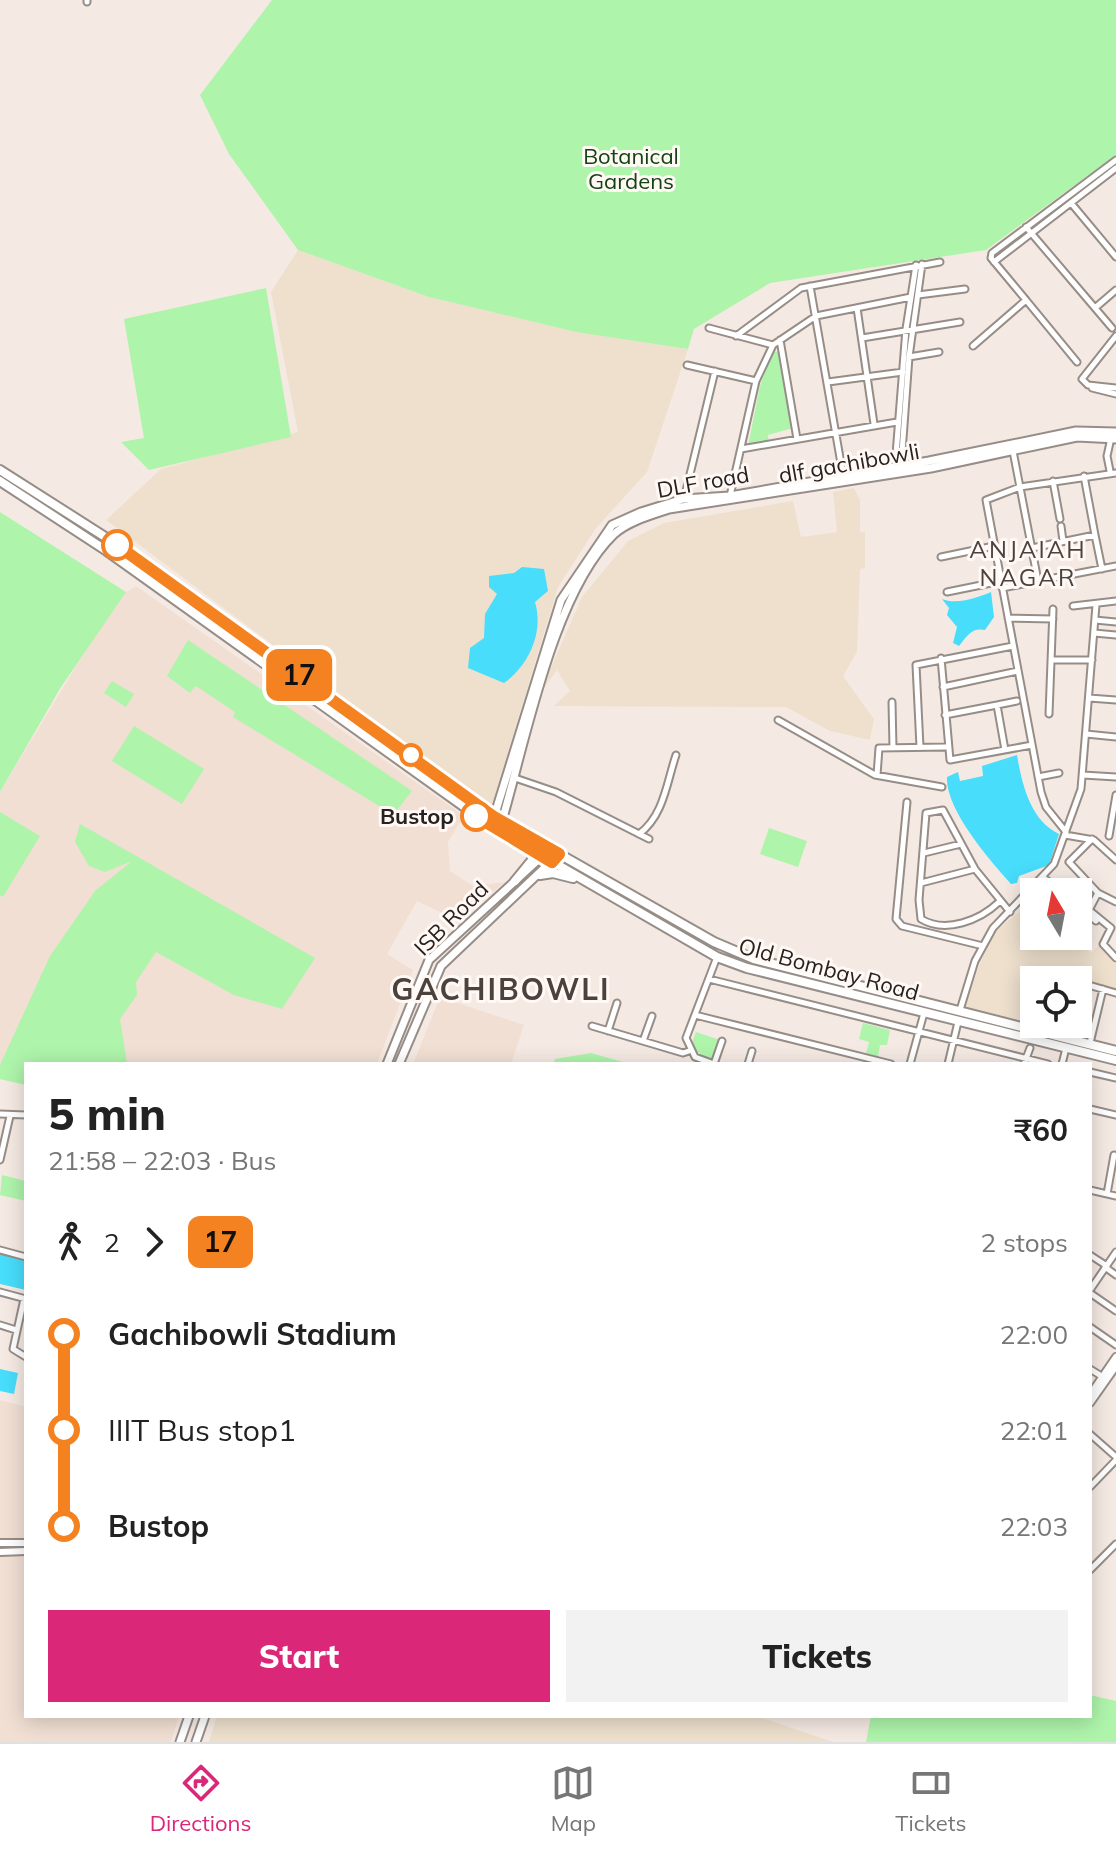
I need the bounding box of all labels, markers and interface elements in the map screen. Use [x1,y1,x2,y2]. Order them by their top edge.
park label: Botanical Gardens [583,142,679,195]
street label: dlf gachibowli [777,437,921,489]
street label: DLF road [655,460,751,504]
unlabelled marker [102,530,132,560]
district label: ANJAIAH NAGAR [969,534,1087,592]
line badge: 17 [263,649,335,701]
text: 17 [282,657,316,692]
unlabelled marker [400,744,422,766]
marker: Bustop [461,801,491,831]
place label: Bustop [380,802,454,830]
street label: ISB Road [408,875,494,961]
north arrow [1020,878,1092,950]
map controls [1020,878,1092,1038]
street label: Old Bombay Road [736,931,922,1007]
button: locate [1020,966,1092,1038]
district label: GACHIBOWLI [391,970,611,1008]
text: 5 min [48,1086,166,1141]
text: ₹60 [1014,1111,1068,1149]
text: 21:58 – 22:03 · Bus [48,1144,277,1177]
icon: walk [48,1220,92,1264]
icon: forward [132,1220,176,1264]
text: 17 [204,1224,237,1259]
text: 2 [104,1226,120,1259]
text: 2 stops [981,1226,1068,1259]
text: Gachibowli Stadium [108,1315,397,1353]
text: 22:00 [1000,1318,1068,1351]
text: IIIT Bus stop1 [108,1411,296,1449]
text: 22:01 [1000,1414,1068,1447]
text: Bustop [108,1507,209,1545]
text: 22:03 [1000,1510,1068,1543]
button: Start [48,1610,550,1702]
button: Tickets [566,1610,1068,1702]
tab: Directions [150,1761,251,1837]
tab: Map [551,1761,596,1837]
tab: Tickets [895,1761,966,1837]

